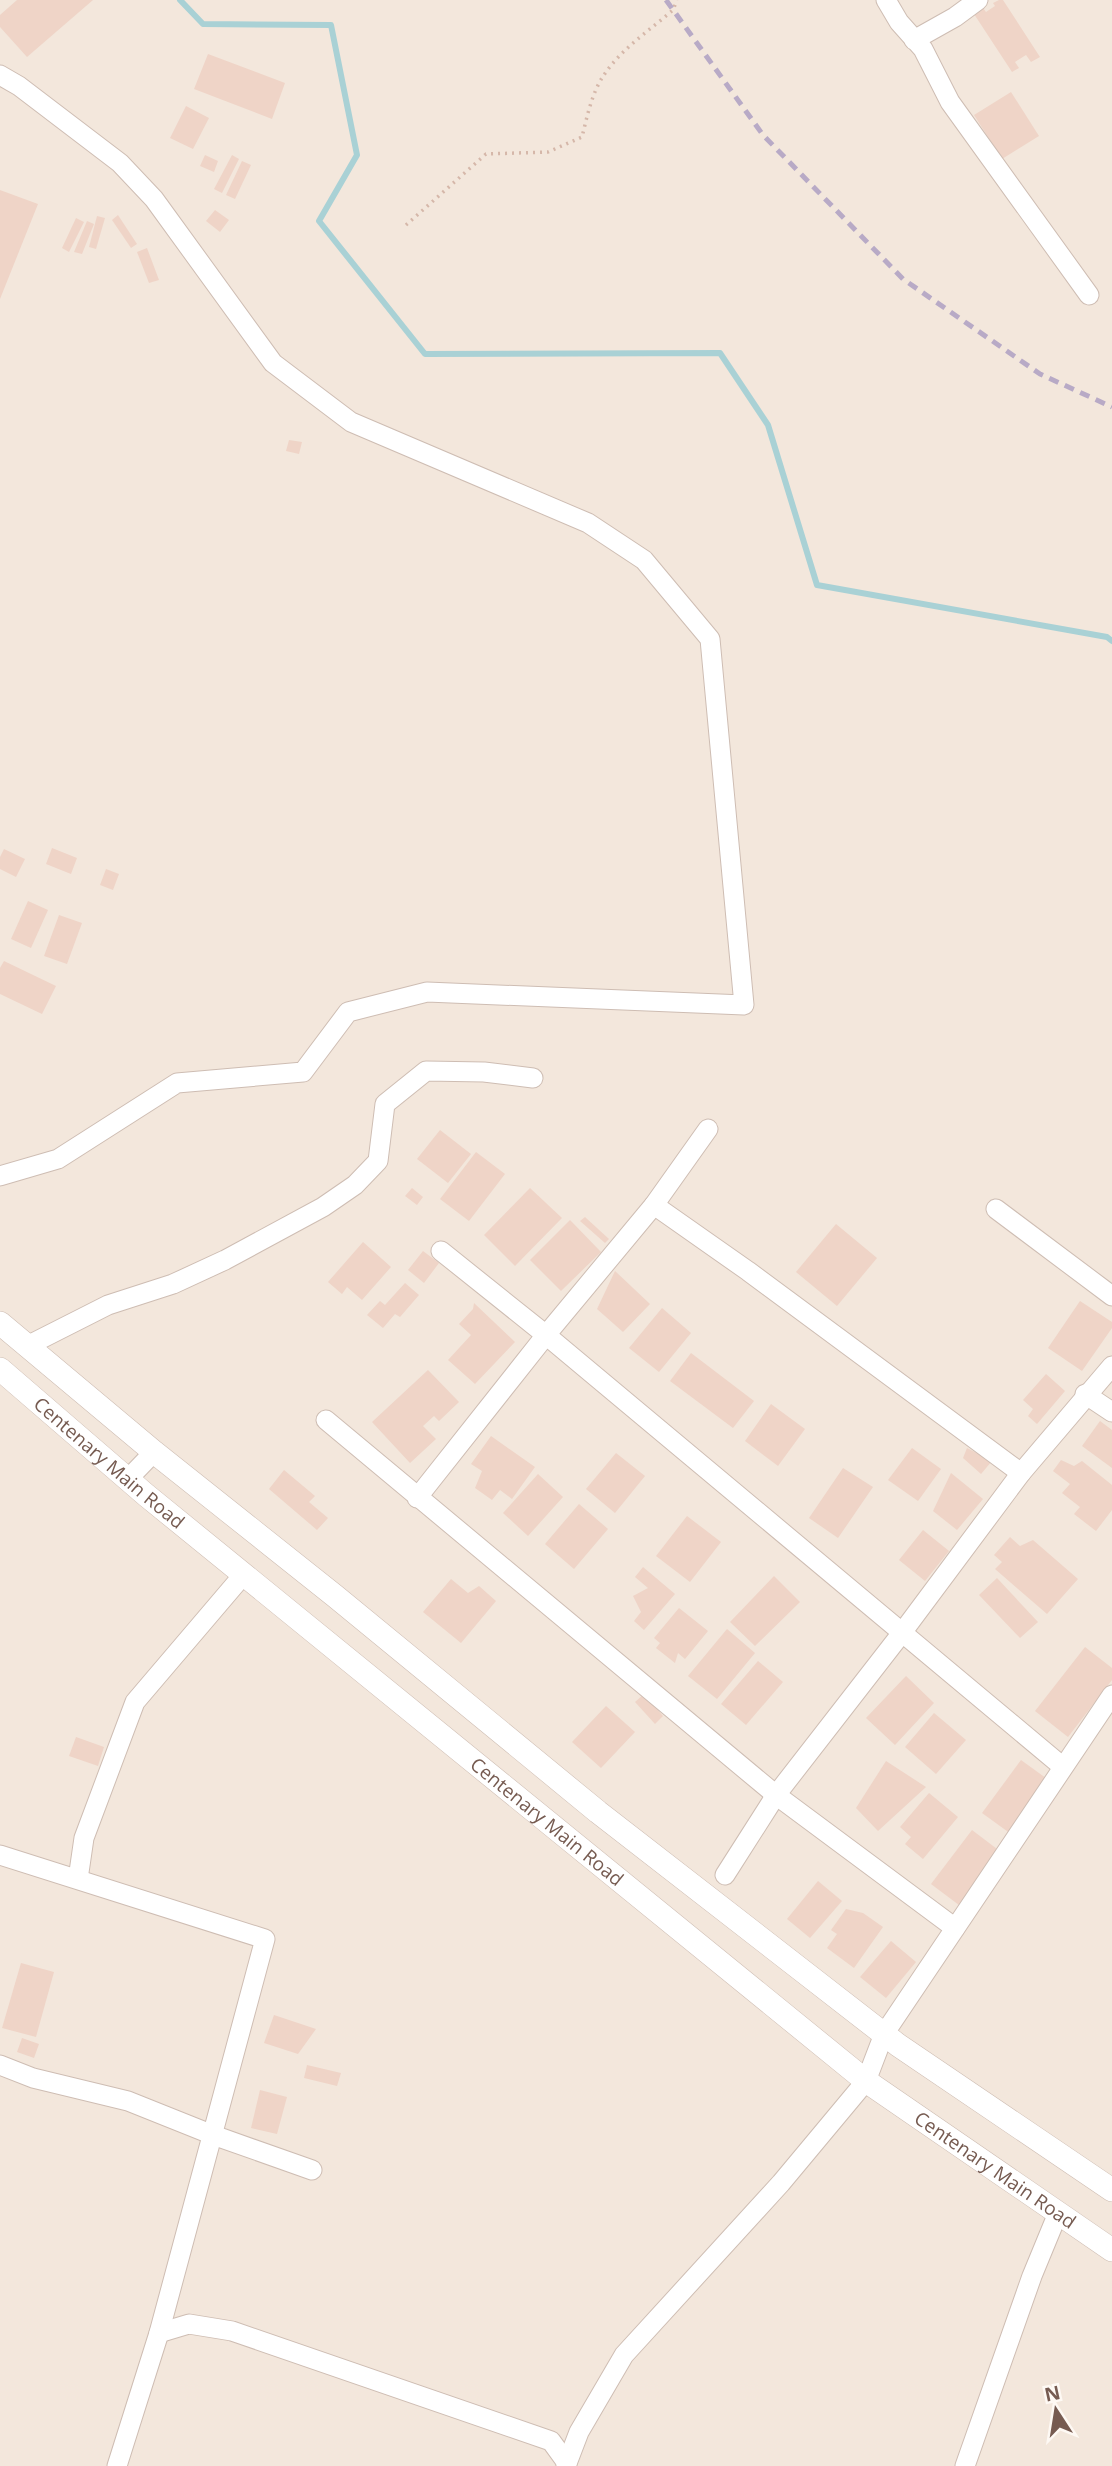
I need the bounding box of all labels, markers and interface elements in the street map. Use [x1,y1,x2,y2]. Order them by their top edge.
street label: Centenary Main Road [28,1391,190,1534]
street label: Centenary Main Road [465,1751,629,1892]
street label: Centenary Main Road [909,2105,1081,2234]
north arrow [1021,2375,1091,2445]
text: N [1042,2379,1063,2408]

